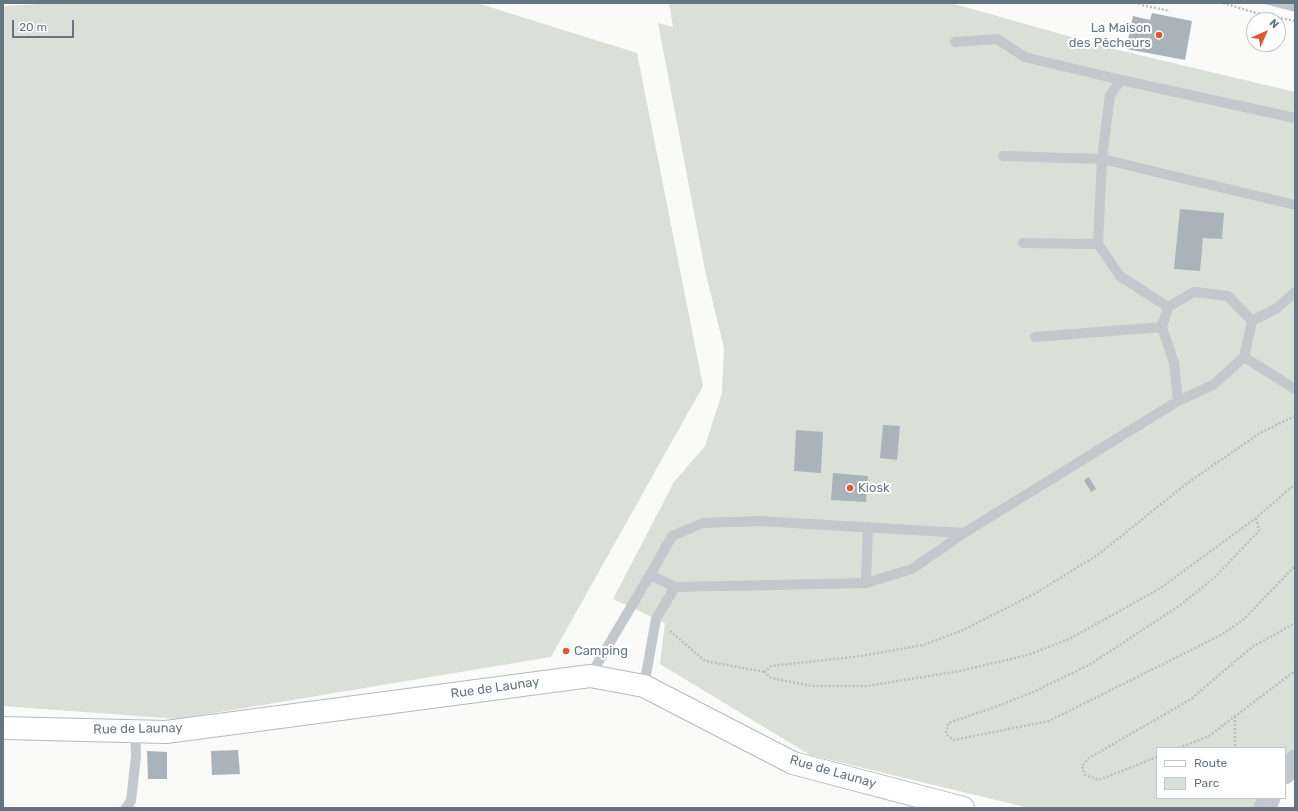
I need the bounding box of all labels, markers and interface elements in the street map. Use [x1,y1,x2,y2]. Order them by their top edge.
scale bar [14,12,76,38]
north arrow [1246,12,1286,52]
text: N [1267,16,1282,31]
text: 20 m [19,20,47,34]
place label: La Maison des Pêcheurs [1069,20,1151,51]
marker: La Maison des Pêcheurs [1154,30,1164,40]
place label: Kiosk [858,480,890,496]
marker: Kiosk [845,483,855,493]
place label: Camping [574,643,628,659]
marker: Camping [561,646,571,656]
street label: Rue de Launay [450,674,540,702]
street label: Rue de Launay [93,720,183,738]
legend [1156,747,1286,799]
street label: Rue de Launay [788,752,878,792]
text: Route [1194,756,1227,770]
text: Parc [1194,776,1219,790]

